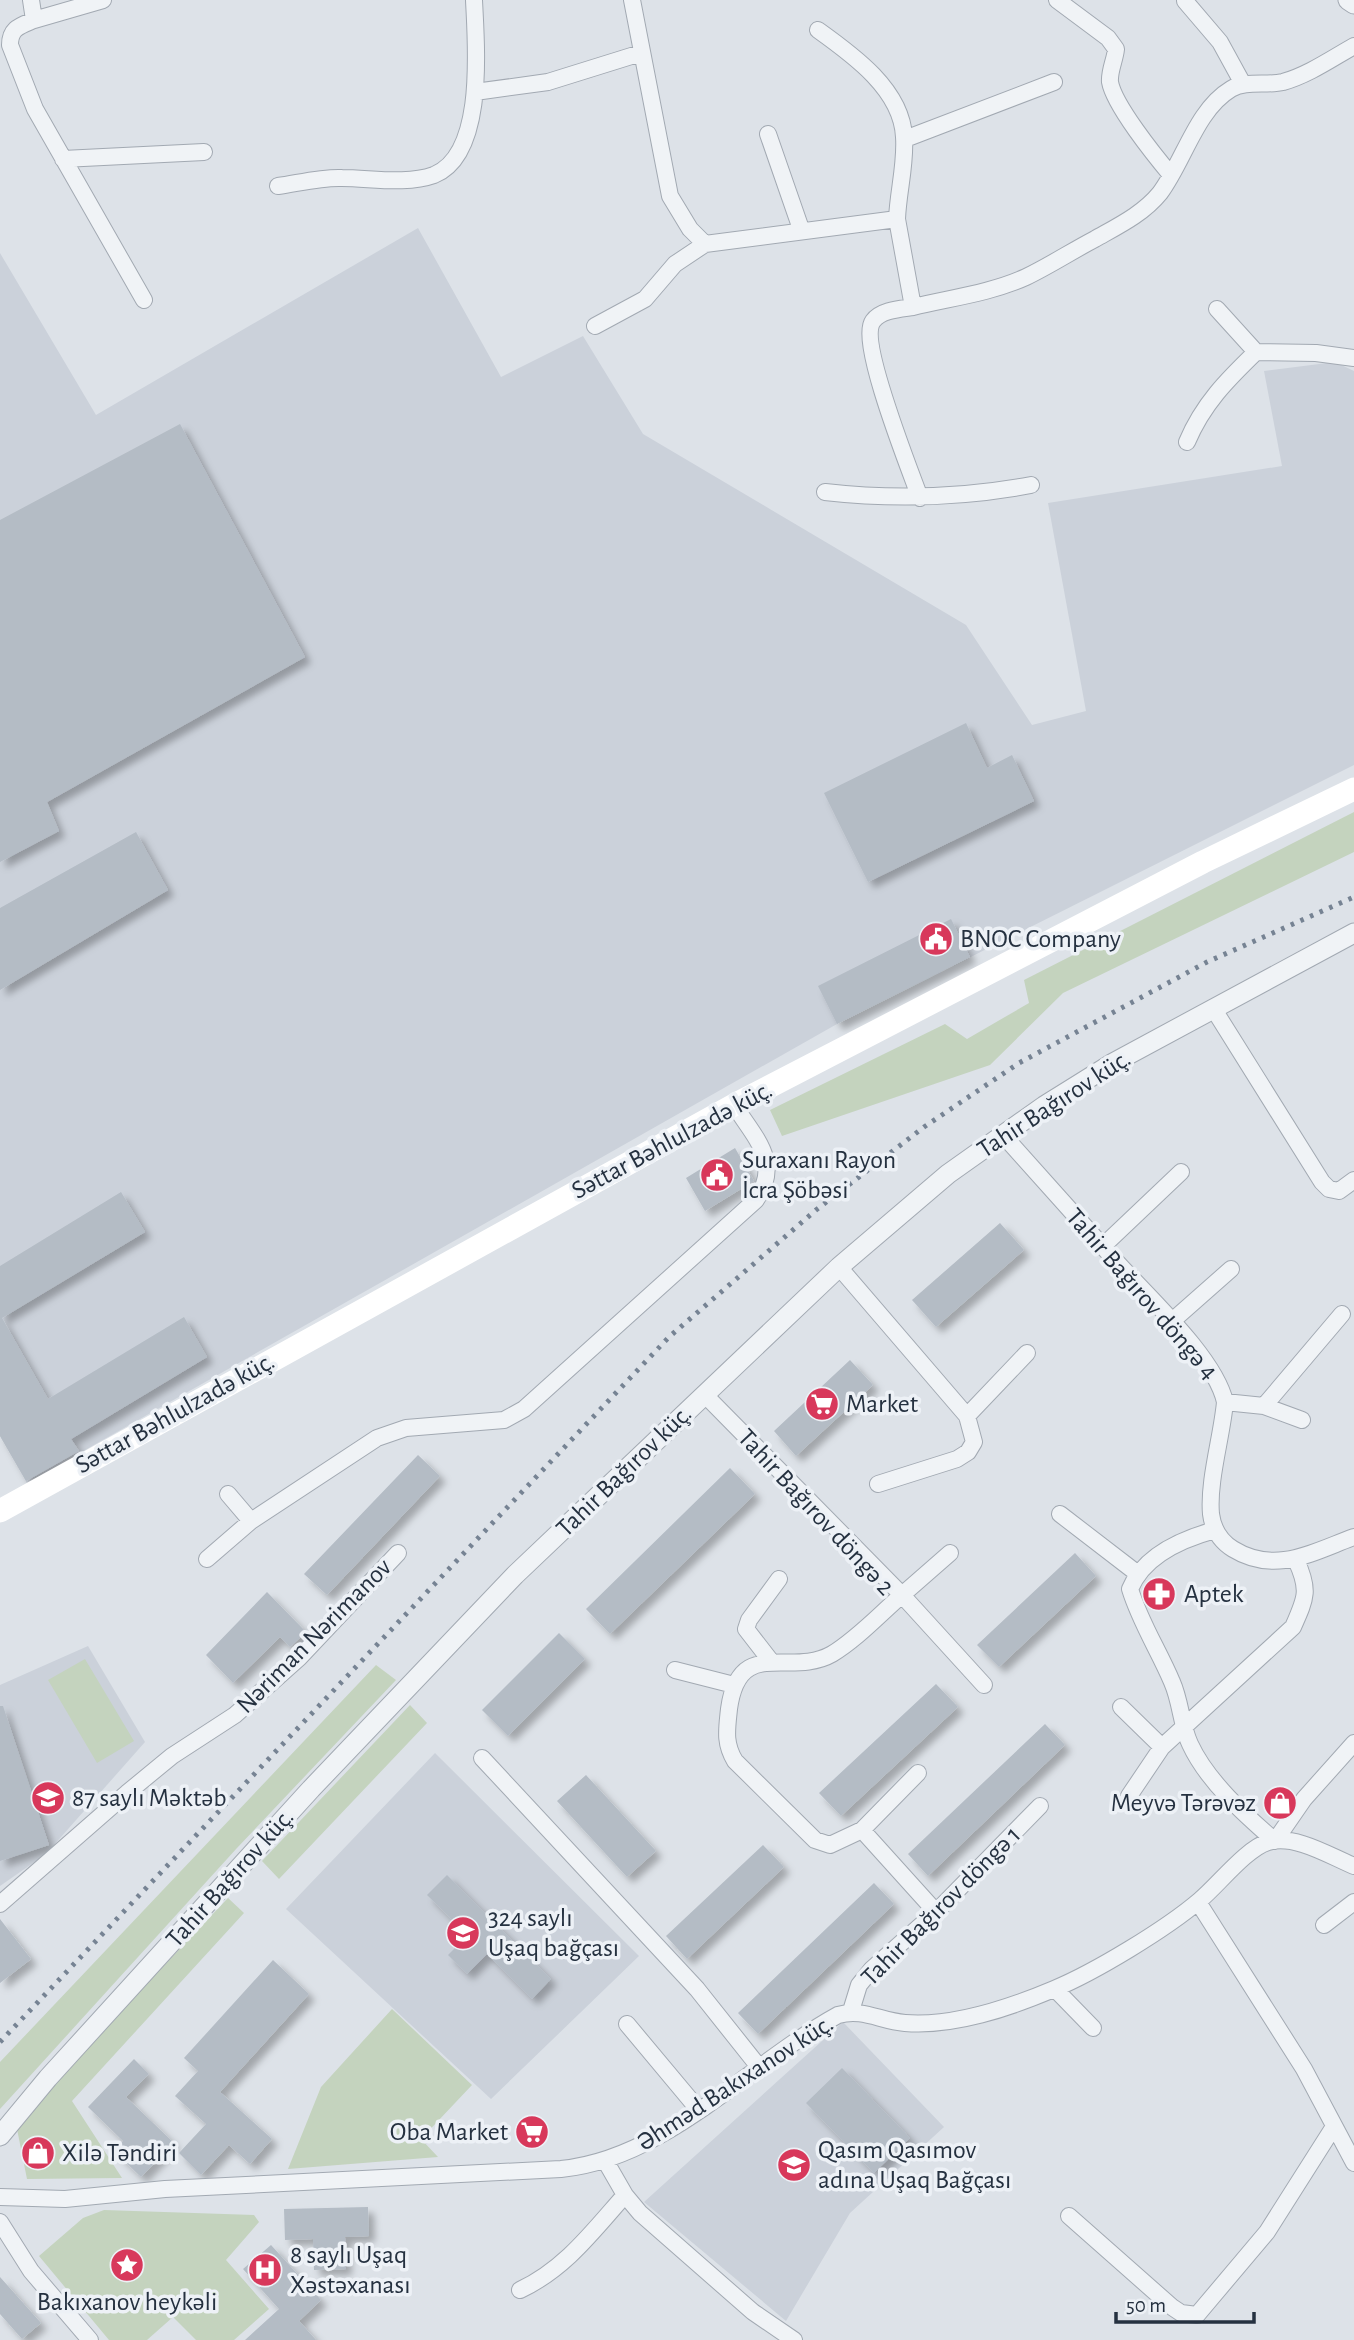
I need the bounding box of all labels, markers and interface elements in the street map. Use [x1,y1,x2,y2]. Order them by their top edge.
public building icon: BNOC Company [917,920,955,958]
place label: BNOC Company [960,926,1121,952]
street label: Tahir Bağırov küç. [973,1045,1135,1163]
street label: Səttar Bəhlulzadə küç. [567,1076,777,1204]
place label: Suraxanı Rayon İcra Şöbəsi [742,1147,896,1203]
public building icon: Suraxanı Rayon İcra Şöbəsi [698,1156,736,1194]
street label: Tahir Bağırov döngə 4 [1061,1204,1223,1384]
street label: Səttar Bəhlulzadə küç. [71,1348,279,1478]
supermarket icon: Market [803,1385,841,1423]
place label: Market [846,1391,918,1417]
street label: Tahir Bağırov küç. [551,1400,697,1542]
street label: Tahir Bağırov döngə 2 [733,1424,899,1600]
street label: Nəriman Nərimanov [232,1554,396,1718]
pharmacy icon: Aptek [1140,1575,1178,1613]
place label: Aptek [1184,1581,1244,1607]
school or university icon: 87 saylı Məktəb [29,1779,67,1817]
shop icon: Meyvə Tərəvəz [1261,1784,1299,1822]
place label: 87 saylı Məktəb [72,1785,227,1811]
place label: Meyvə Tərəvəz [1111,1790,1256,1816]
street label: Tahir Bağırov küç. [161,1804,299,1952]
street label: Tahir Bağırov döngə 1 [856,1821,1026,1991]
place label: 324 saylı Uşaq bağçası [488,1905,619,1961]
school or university icon: 324 saylı Uşaq bağçası [444,1914,482,1952]
street label: Əhməd Bakıxanov küç. [632,2010,838,2156]
supermarket icon: Oba Market [513,2113,551,2151]
place label: Oba Market [390,2119,508,2145]
shop icon: Xilə Təndiri [19,2134,57,2172]
place label: Qasım Qasımov adına Uşaq Bağçası [818,2137,1011,2193]
place label: Xilə Təndiri [62,2140,177,2166]
school or university icon: Qasım Qasımov adına Uşaq Bağçası [775,2146,813,2184]
place label: 8 saylı Uşaq Xəstəxanası [290,2242,411,2298]
place icon: Bakıxanov heykəli [108,2246,146,2284]
hospital icon: 8 saylı Uşaq Xəstəxanası [246,2251,284,2289]
scale bar [1116,2280,1254,2324]
place label: Bakıxanov heykəli [37,2289,217,2315]
text: 50 m [1126,2295,1166,2316]

